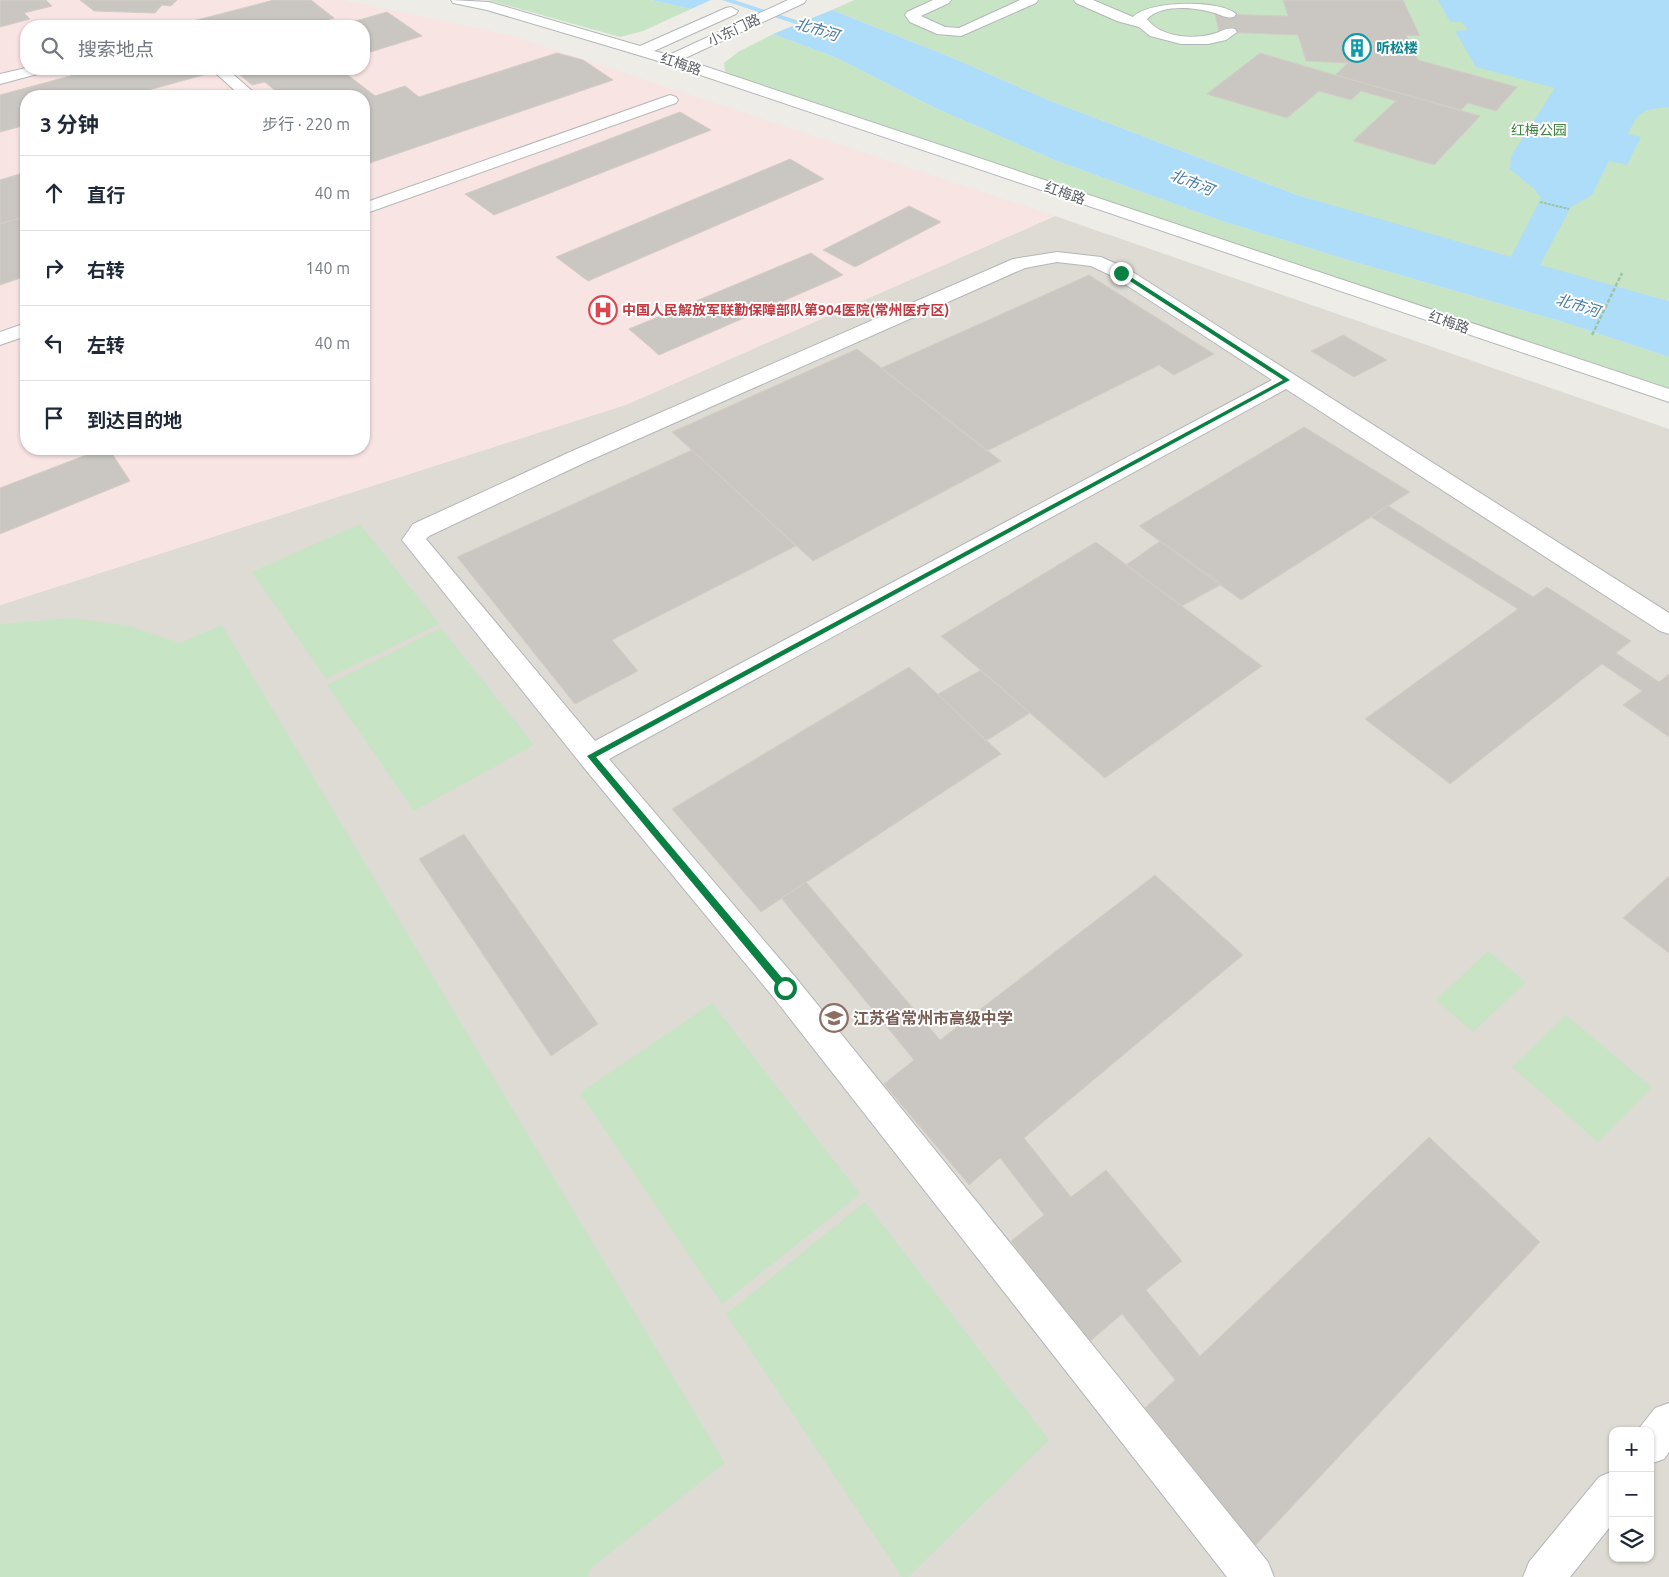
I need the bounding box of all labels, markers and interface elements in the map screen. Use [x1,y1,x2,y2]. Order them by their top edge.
street label: 小东门路 [705,11,763,49]
water label: 北市河 [793,14,844,45]
search box [20,20,370,75]
building icon: 听松楼 [1342,33,1372,63]
icon: search [38,34,66,62]
text: 搜索地点 [78,38,154,60]
place label: 听松楼 [1376,40,1418,56]
street label: 红梅路 [659,50,703,78]
text: 3 分钟 [40,112,99,136]
text: 步行 · 220 m [262,115,350,133]
park label: 红梅公园 [1511,122,1567,138]
water label: 北市河 [1168,166,1219,199]
icon: ahead [40,179,68,207]
street label: 红梅路 [1043,179,1087,207]
text: 直行 [87,184,125,206]
text: 40 m [314,184,350,202]
icon: right [40,254,68,282]
text: 右转 [87,259,125,281]
text: 140 m [305,259,350,277]
route end [1110,262,1133,285]
water label: 北市河 [1554,290,1605,321]
hospital icon: 中国人民解放军联勤保障部队第904医院(常州医疗区) [588,295,618,325]
place label: 中国人民解放军联勤保障部队第904医院(常州医疗区) [622,302,949,318]
street label: 红梅路 [1427,308,1471,336]
icon: left [40,329,68,357]
text: 左转 [87,334,125,356]
text: 40 m [314,334,350,352]
icon: arrive [40,404,68,432]
text: 到达目的地 [87,409,182,431]
route start [774,977,797,1000]
school or university icon: 江苏省常州市高级中学 [819,1003,849,1033]
place label: 江苏省常州市高级中学 [853,1009,1013,1027]
map controls [1609,1427,1654,1562]
button: + [1609,1427,1654,1472]
button: − [1609,1472,1654,1517]
button: layers [1609,1517,1654,1562]

